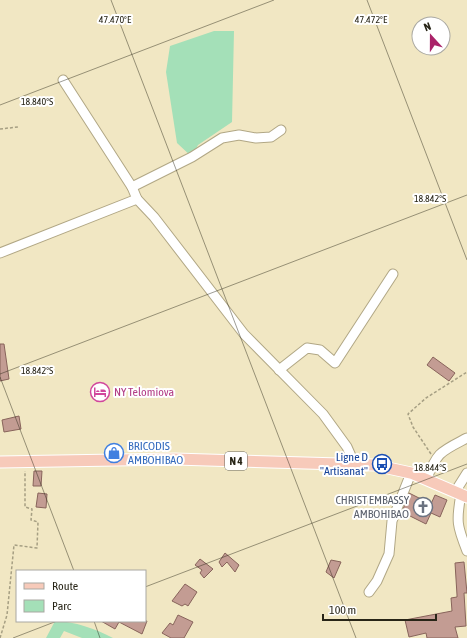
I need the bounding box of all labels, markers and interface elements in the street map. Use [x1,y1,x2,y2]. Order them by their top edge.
text: 47.470°E [99,14,132,25]
text: 47.472°E [355,14,388,25]
north arrow [411,16,451,56]
text: N [422,20,433,33]
text: 18.840°S [21,96,53,107]
text: 18.842°S [414,193,446,204]
text: 18.842°S [21,365,53,376]
hotel icon: NY Telomiova [89,381,111,403]
place label: NY Telomiova [114,385,174,399]
place label: BRICODIS AMBOHIBAO [128,439,183,467]
shop icon: BRICODIS AMBOHIBAO [103,442,125,464]
place label: Ligne D "Artisanat" [320,450,368,478]
road number: N 4 [225,452,247,470]
bus stop icon: Ligne D "Artisanat" [371,453,393,475]
text: 18.844°S [414,462,446,473]
place label: CHRIST EMBASSY AMBOHIBAO [335,493,410,521]
church icon: CHRIST EMBASSY AMBOHIBAO [412,496,434,518]
legend [16,570,146,622]
text: Route [52,579,78,593]
scale bar [323,596,436,622]
text: Parc [52,599,72,613]
text: 100 m [329,603,356,617]

